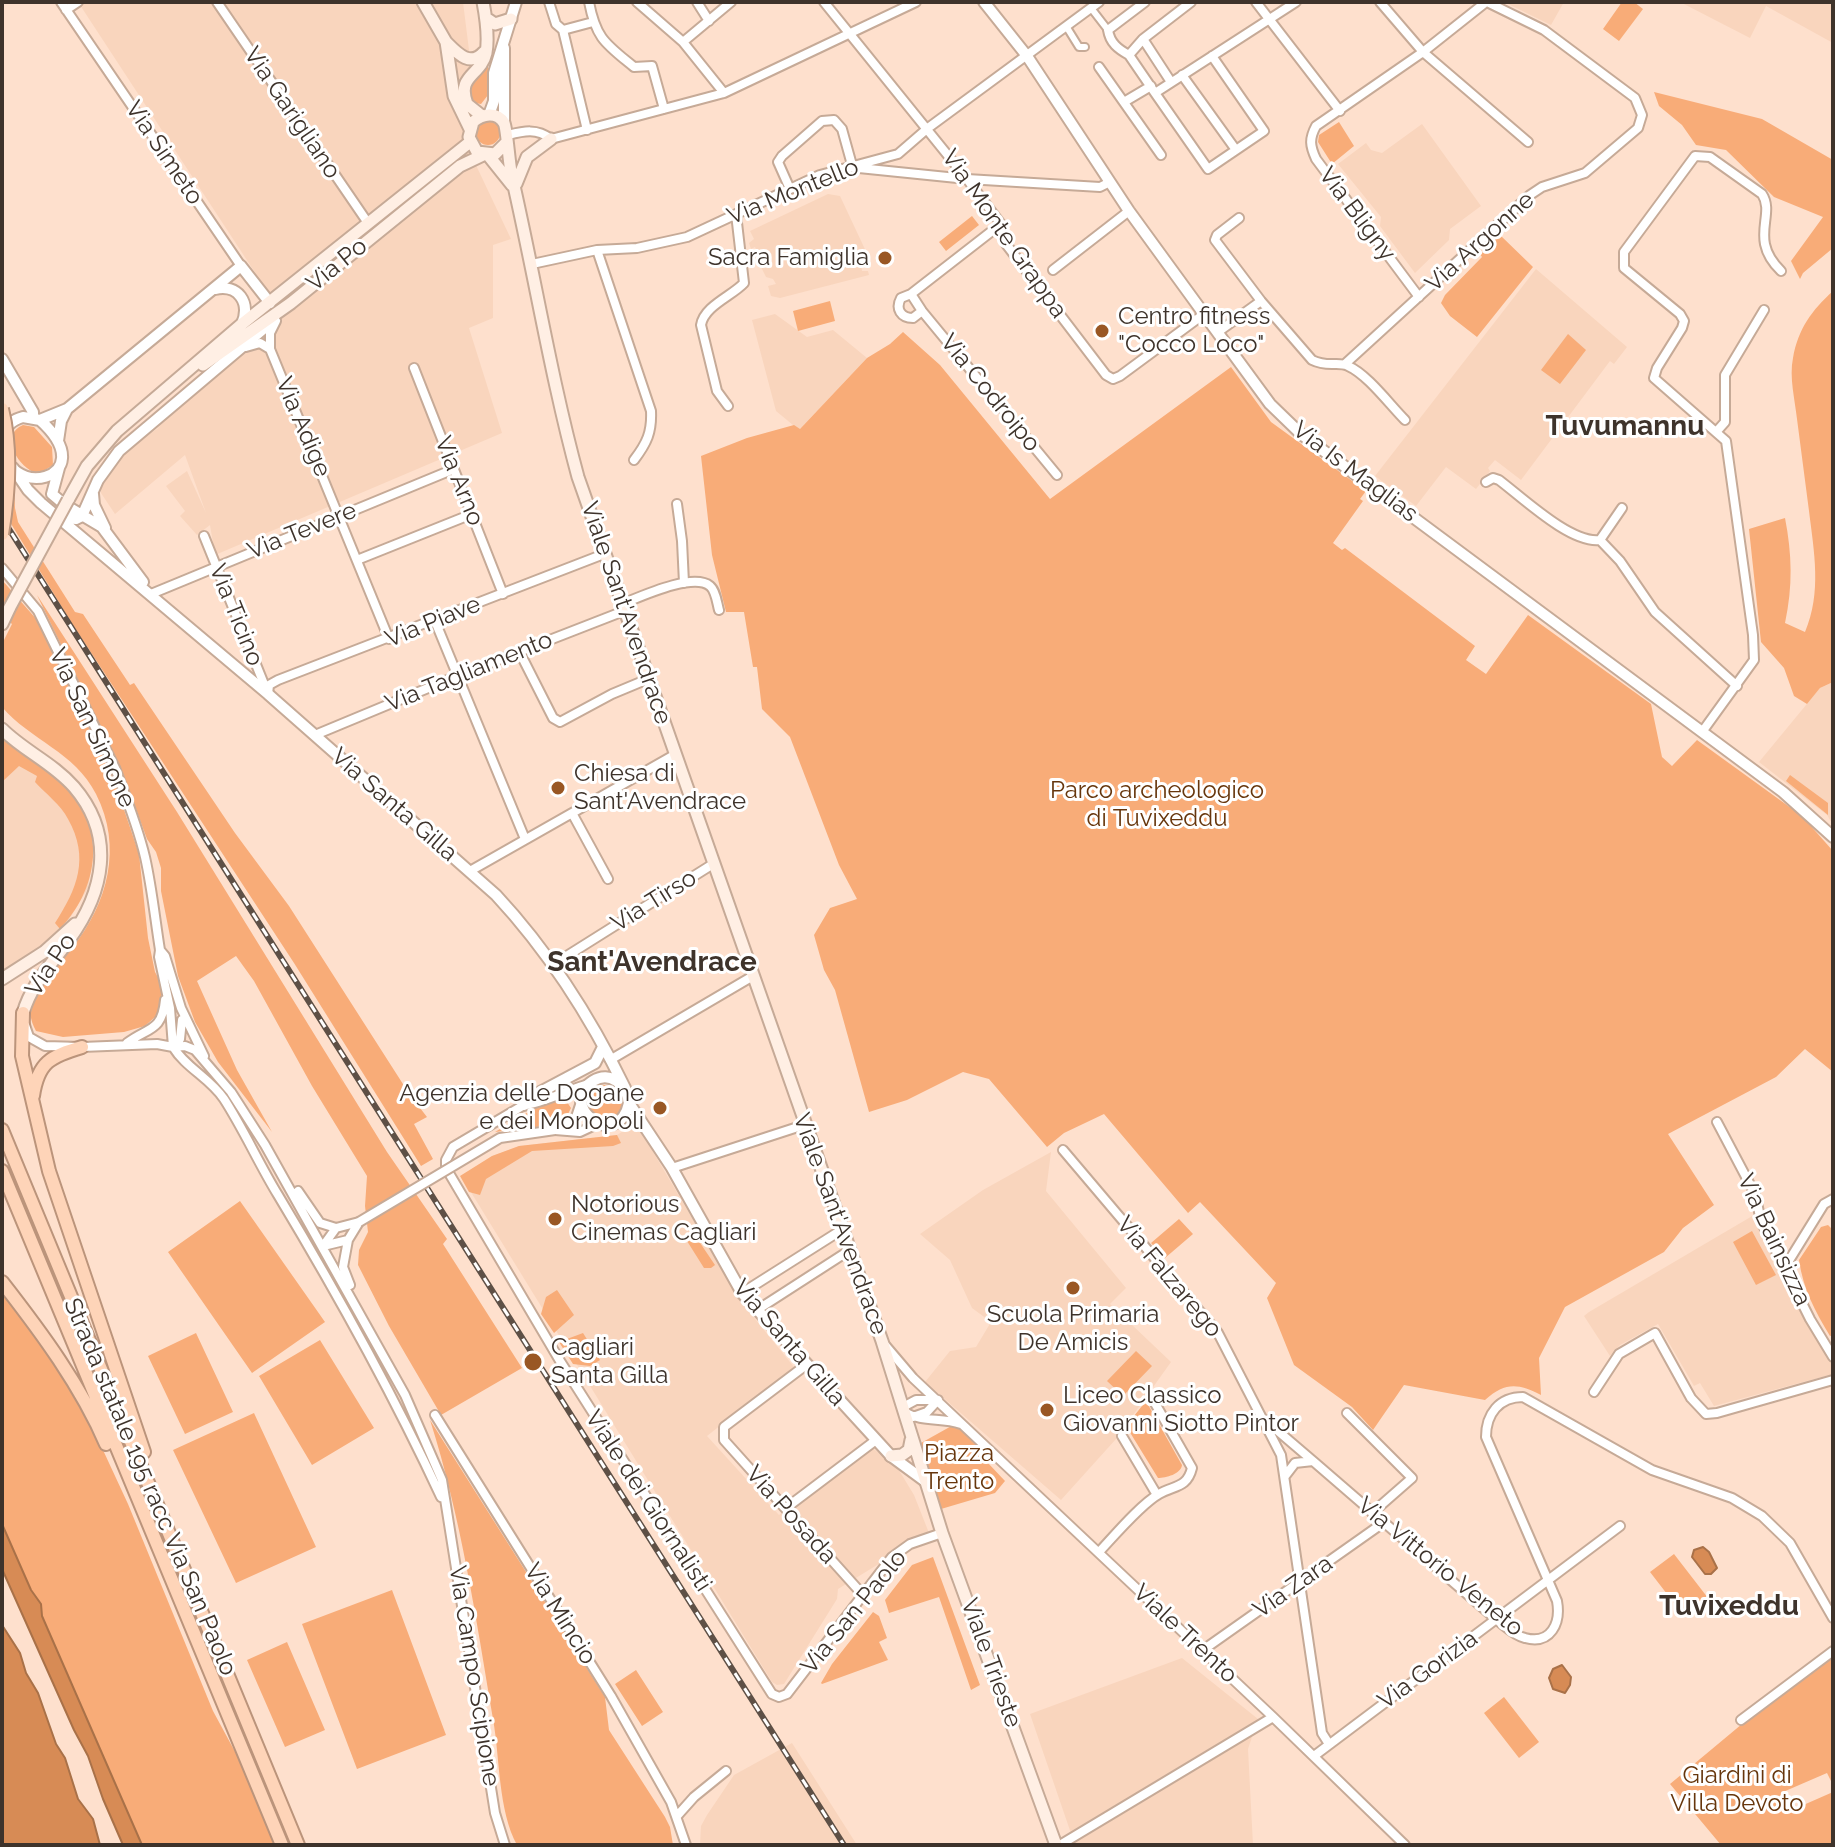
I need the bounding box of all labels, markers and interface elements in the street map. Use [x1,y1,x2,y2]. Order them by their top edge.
street label: Via Garigliano [237,42,347,184]
street label: Via Simeto [119,96,209,210]
street label: Via Monte Grappa [935,144,1073,324]
street label: Via Montello [723,153,863,231]
street label: Via Bligny [1312,161,1402,267]
street label: Via Argonne [1420,186,1540,298]
street label: Via Po [301,232,373,298]
place label: Sacra Famiglia [708,244,869,272]
marker: Sacra Famiglia [876,249,894,267]
place label: Centro fitness "Cocco Loco" [1118,303,1270,359]
marker: Centro fitness "Cocco Loco" [1093,322,1111,340]
street label: Via Codroipo [934,328,1046,458]
street label: Via Adige [269,373,337,481]
district label: Tuvumannu [1546,410,1704,444]
street label: Via Is Maglias [1287,416,1423,528]
street label: Via Arno [428,432,490,530]
street label: Via Tevere [243,496,361,566]
street label: Viale Sant'Avendrace [574,498,678,728]
street label: Via Ticino [203,560,269,670]
street label: Via Piave [381,590,485,654]
street label: Via Tagliamento [381,625,557,719]
street label: Via San Simone [42,644,142,812]
street label: Via Santa Gilla [325,742,463,868]
place label: Chiesa di Sant'Avendrace [574,760,746,816]
park label: Parco archeologico di Tuvixeddu [1050,777,1264,833]
marker: Chiesa di Sant'Avendrace [549,779,567,797]
street label: Via Tirso [606,864,702,938]
street label: Via Po [20,928,82,1002]
district label: Sant'Avendrace [547,946,757,980]
place label: Agenzia delle Dogane e dei Monopoli [399,1080,644,1136]
marker: Agenzia delle Dogane e dei Monopoli [651,1099,669,1117]
street label: Viale Sant'Avendrace [787,1109,893,1339]
street label: Via Bainsizza [1731,1169,1817,1311]
place label: Notorious Cinemas Cagliari [571,1191,756,1247]
marker: Notorious Cinemas Cagliari [546,1210,564,1228]
street label: Via Falzarego [1110,1211,1228,1343]
street label: Via Santa Gilla [726,1274,852,1412]
marker: Scuola Primaria De Amicis [1064,1279,1082,1297]
street label: Strada statale 195 racc Via San Paolo [57,1294,243,1680]
place label: Scuola Primaria De Amicis [987,1301,1159,1357]
place label: Cagliari Santa Gilla [551,1334,668,1390]
marker: Cagliari Santa Gilla [522,1351,544,1373]
place label: Liceo Classico Giovanni Siotto Pintor [1063,1382,1299,1438]
marker: Liceo Classico Giovanni Siotto Pintor [1038,1401,1056,1419]
street label: Viale dei Giornalisti [579,1405,717,1597]
park label: Piazza Trento [924,1440,994,1496]
street label: Via Posada [739,1460,843,1570]
street label: Via Vittorio Veneto [1351,1491,1529,1643]
street label: Via San Paolo [795,1544,913,1680]
street label: Via Zara [1248,1549,1338,1625]
street label: Via Mincio [518,1558,602,1670]
street label: Via Campo Scipione [442,1564,506,1788]
street label: Viale Trento [1127,1578,1243,1690]
district label: Tuvixeddu [1659,1590,1799,1624]
street label: Viale Trieste [954,1595,1028,1731]
street label: Via Gorizia [1373,1624,1483,1716]
park label: Giardini di Villa Devoto [1670,1762,1804,1818]

